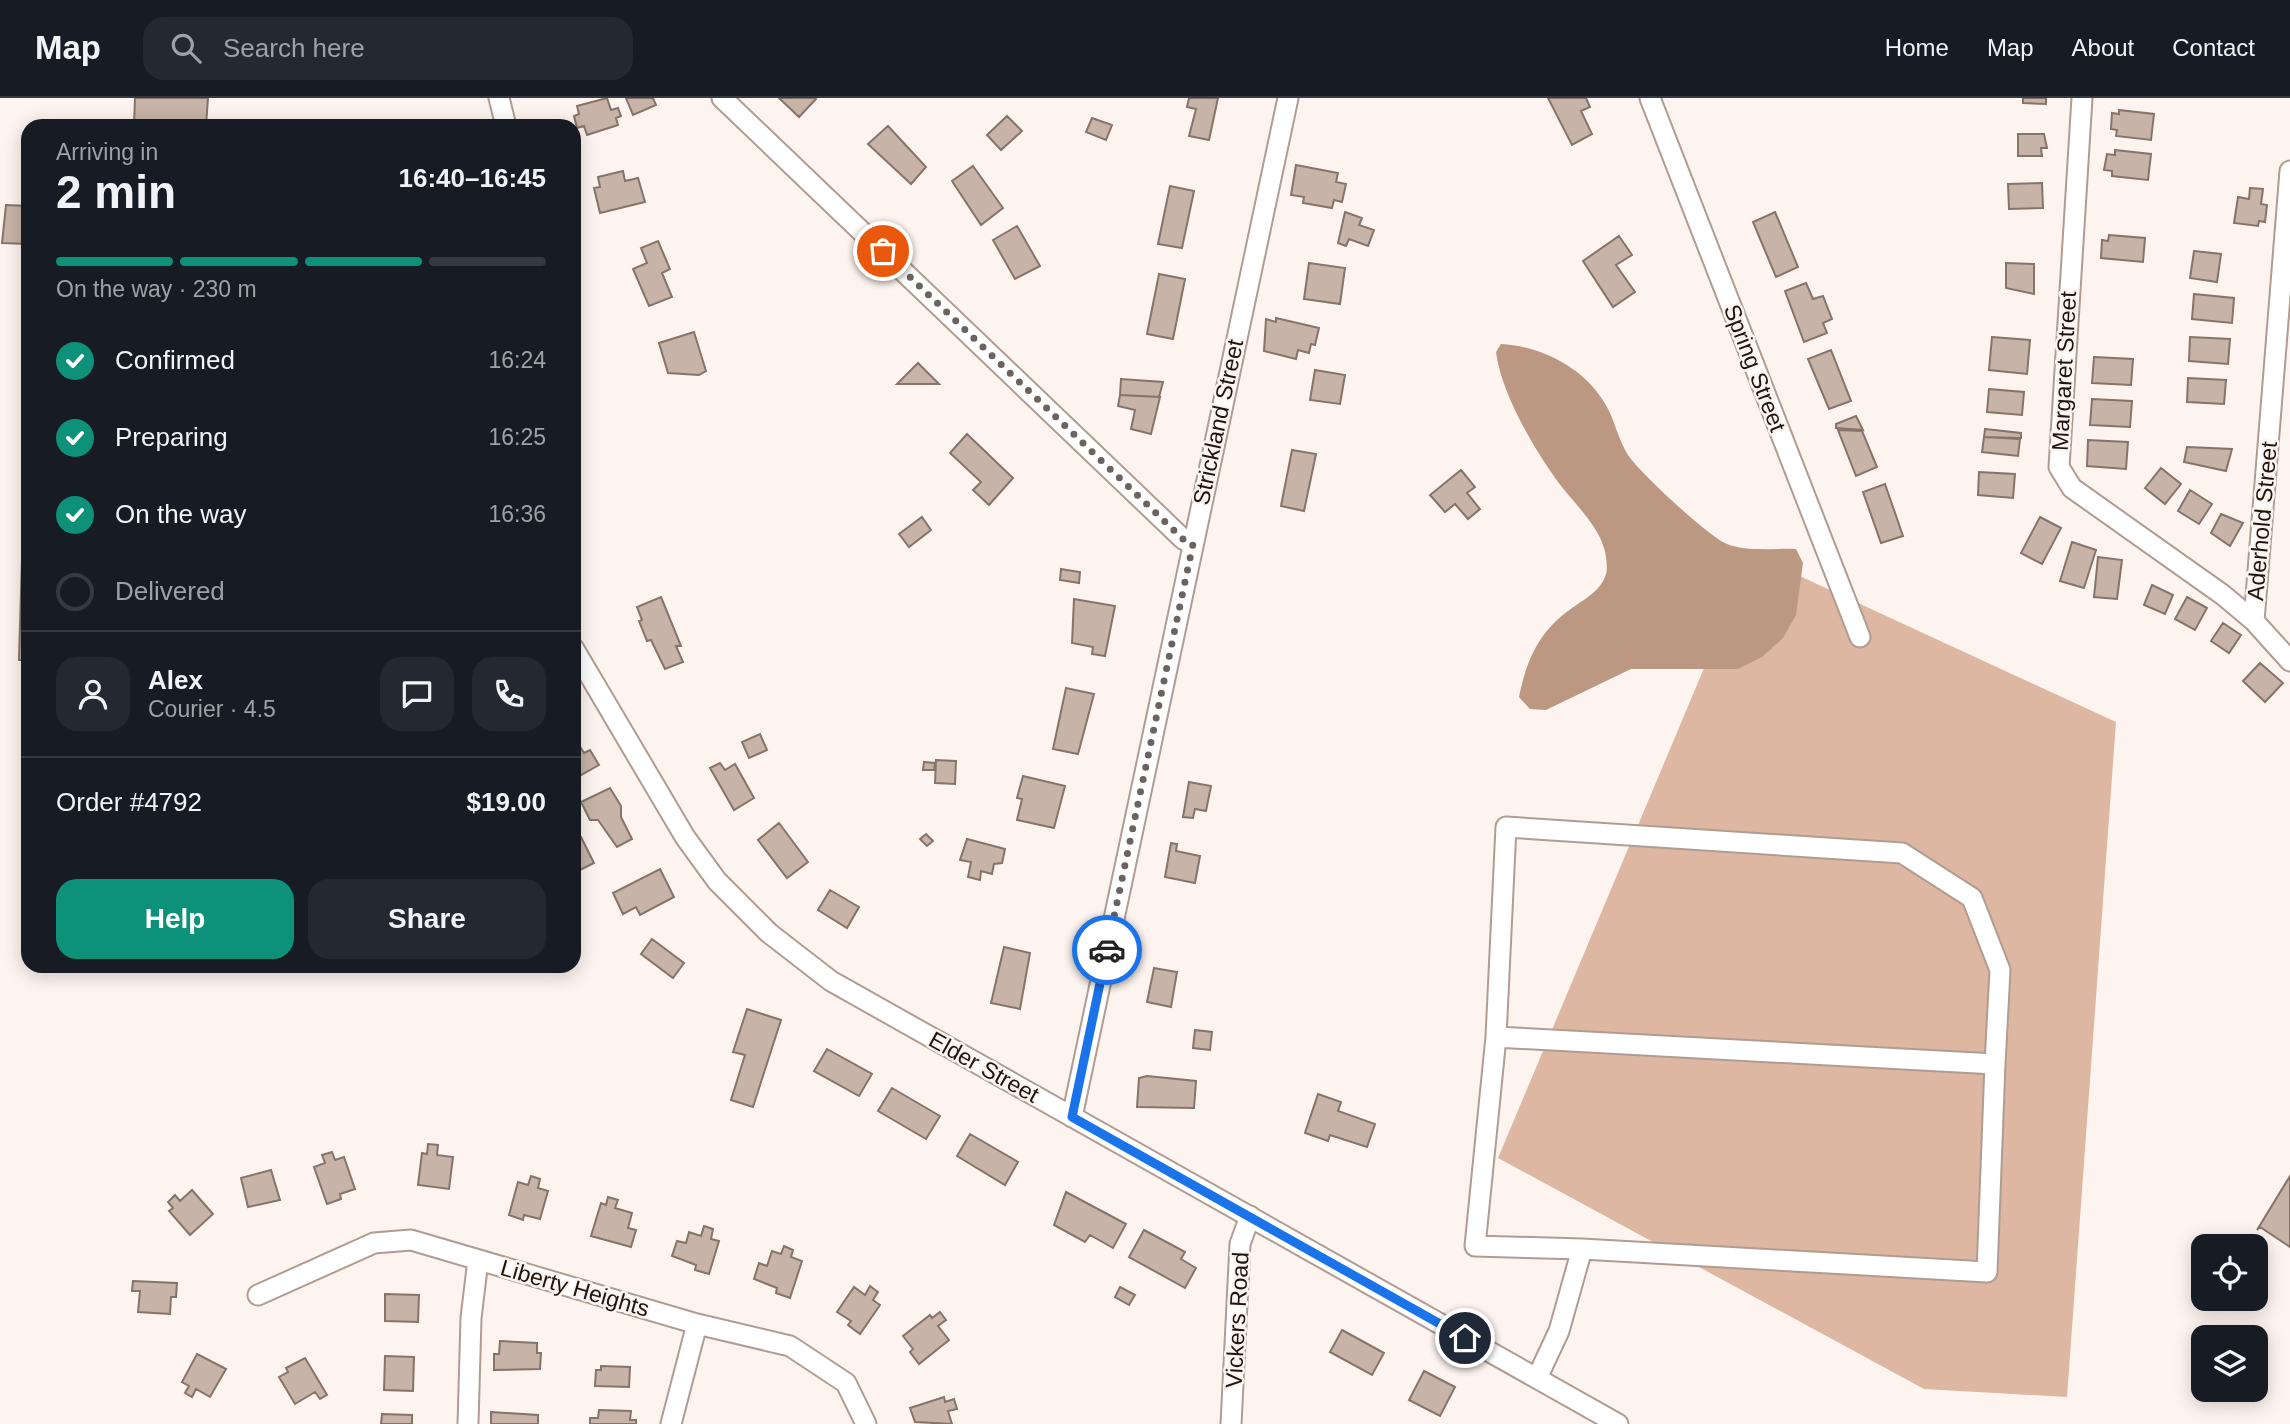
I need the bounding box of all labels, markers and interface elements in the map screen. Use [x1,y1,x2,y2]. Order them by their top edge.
search box [143,17,633,80]
text: Map [35,29,101,66]
icon: search [167,29,205,67]
text: Search here [223,33,365,63]
text: Home [1885,34,1949,61]
text: Map [1987,34,2034,61]
text: About [2072,34,2134,61]
text: Contact [2172,34,2255,61]
text: Arriving in [56,139,158,165]
text: 16:40–16:45 [399,163,546,193]
text: 2 min [56,166,176,218]
pin [853,221,913,281]
icon: bag [864,232,902,270]
text: On the way · 230 m [56,276,257,302]
street label: Margaret Street [2047,290,2081,451]
street label: Spring Street [1719,301,1791,436]
street label: Strickland Street [1188,336,1248,507]
icon: check [56,342,94,380]
text: Confirmed [115,345,235,375]
text: 16:24 [488,347,546,373]
icon: check [56,419,94,457]
text: Preparing [115,422,228,452]
text: 16:25 [488,424,546,450]
street label: Aderhold Street [2242,440,2282,602]
icon: check [56,496,94,534]
text: On the way [115,499,247,529]
text: 16:36 [488,501,546,527]
text: Delivered [115,576,225,606]
button: person [56,657,130,731]
button: chat [380,657,454,731]
button: phone [472,657,546,731]
text: Alex [148,665,203,695]
text: Courier · 4.5 [148,696,276,722]
text: Order #4792 [56,787,202,817]
text: $19.00 [466,787,546,817]
button: Help [56,879,294,959]
button: Share [308,879,546,959]
courier [1072,915,1142,985]
icon: car [1088,931,1126,969]
street label: Elder Street [925,1026,1044,1108]
map controls [2191,1234,2268,1402]
button: locate [2191,1234,2268,1311]
street label: Vickers Road [1220,1251,1254,1389]
street label: Liberty Heights [498,1254,652,1322]
pin [1435,1308,1495,1368]
icon: home [1446,1319,1484,1357]
button: layers [2191,1325,2268,1402]

